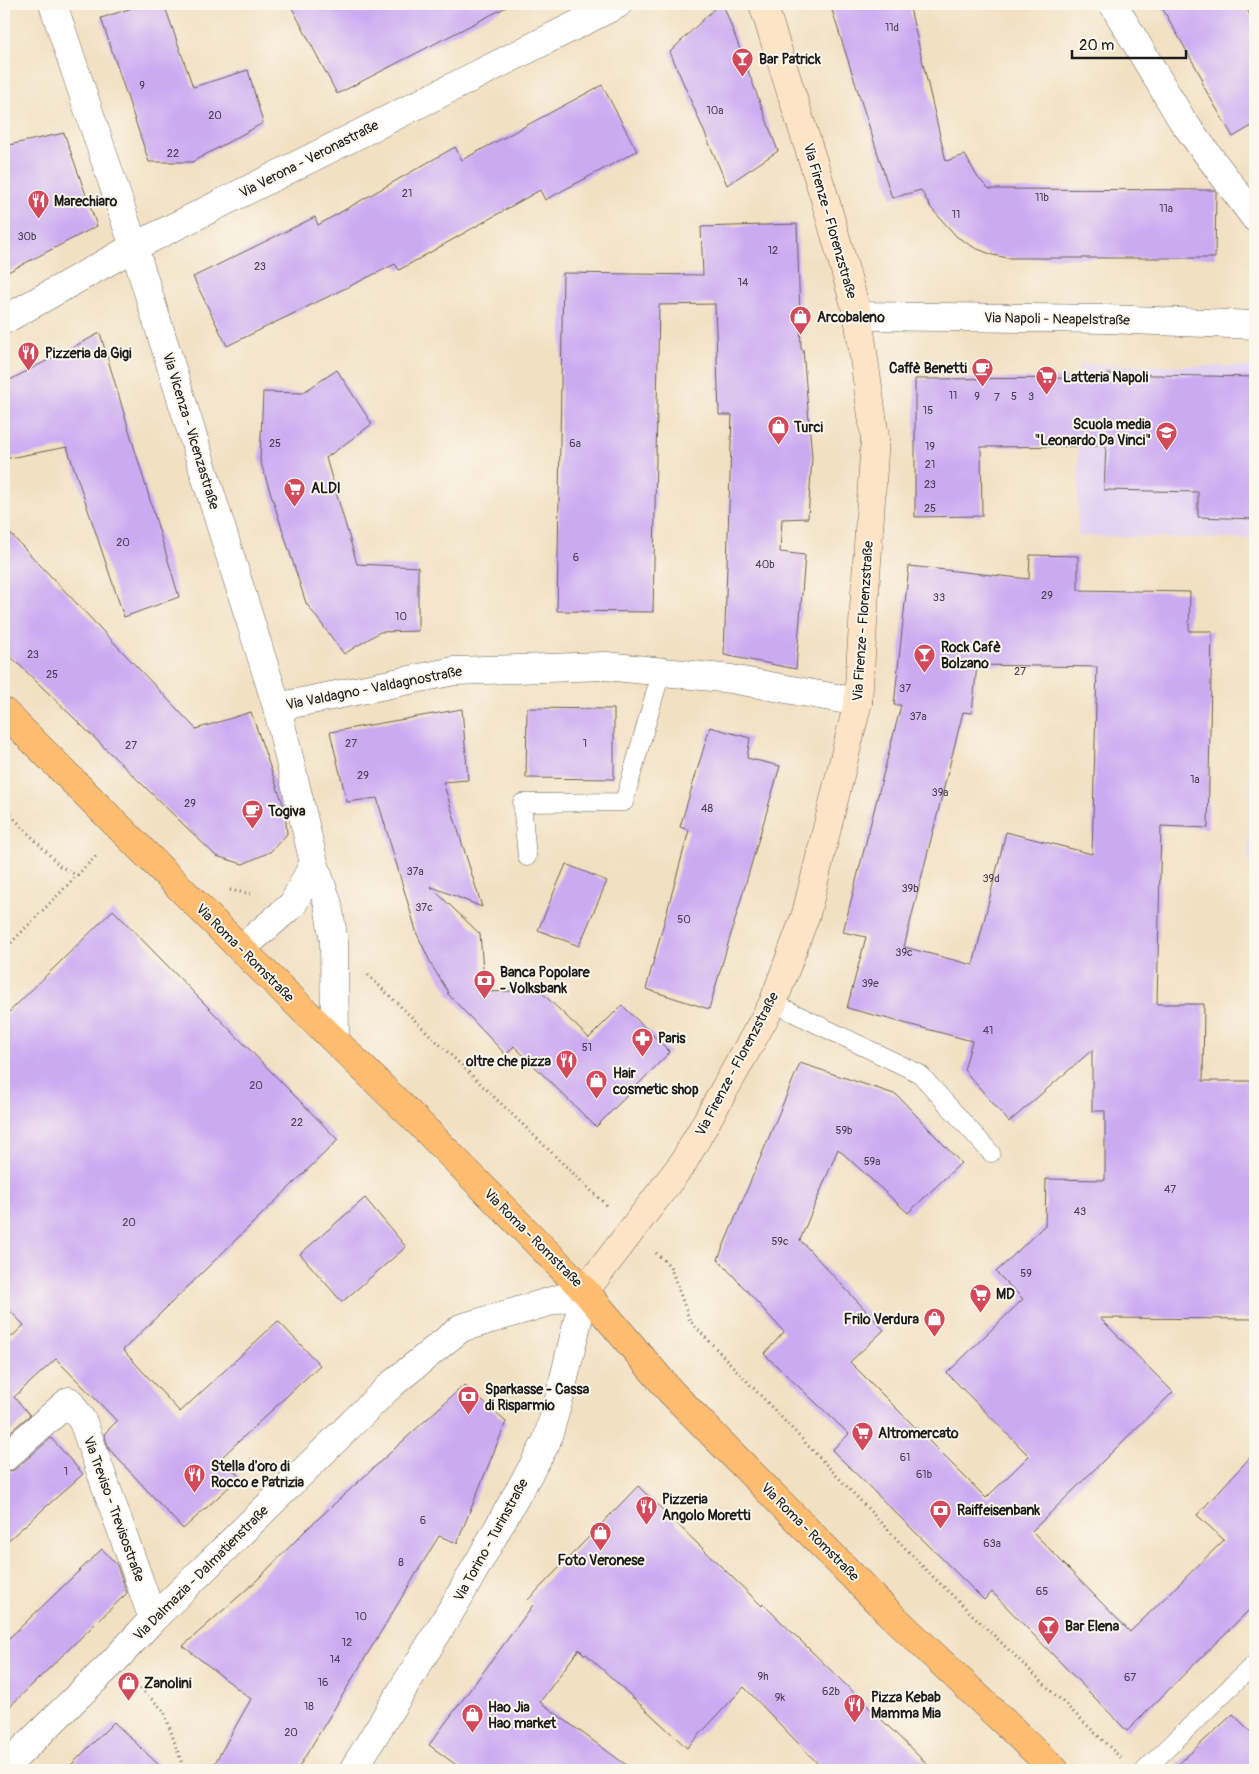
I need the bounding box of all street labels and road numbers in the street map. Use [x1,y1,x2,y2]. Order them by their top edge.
street label: Via Verona - Veronastraße [237,116,382,202]
street label: Via Firenze - Florenzstraße [800,141,860,301]
street label: Via Napoli - Neapelstraße [984,309,1130,329]
street label: Via Vicenza - Vicenzastraße [159,351,223,512]
street label: Via Firenze - Florenzstraße [849,540,877,702]
street label: Via Valdagno - Valdagnostraße [284,663,464,713]
street label: Via Roma - Romstraße [192,900,298,1006]
street label: Via Firenze - Florenzstraße [692,989,782,1139]
street label: Via Roma - Romstraße [480,1185,586,1291]
street label: Via Treviso - Trevisostraße [80,1434,148,1584]
street label: Via Torino - Turinstraße [450,1476,532,1604]
street label: Via Roma - Romstraße [757,1479,863,1585]
street label: Via Dalmazia - Dalmatienstraße [130,1502,272,1644]

